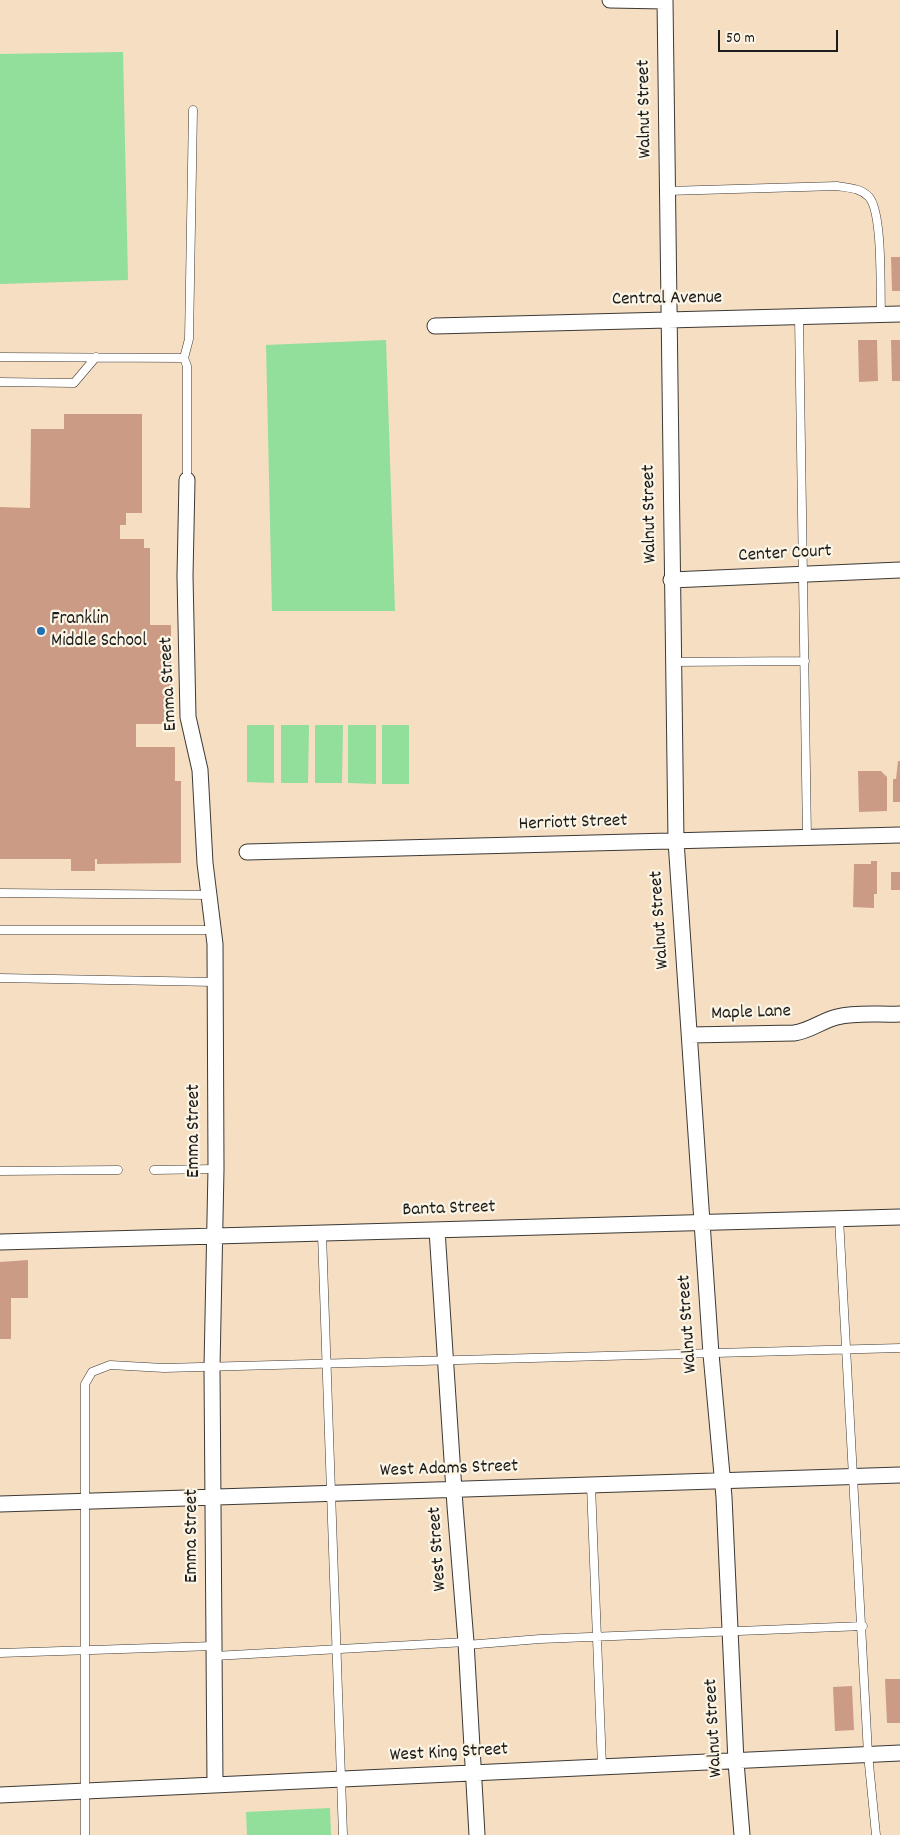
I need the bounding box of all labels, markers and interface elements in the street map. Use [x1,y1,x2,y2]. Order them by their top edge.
scale bar [720,20,840,52]
text: 50 m [726,28,755,50]
street label: Walnut Street [634,59,658,159]
street label: Central Avenue [612,288,722,312]
street label: Walnut Street [639,464,663,564]
street label: Center Court [738,541,832,569]
place label: Franklin Middle School [51,609,147,653]
marker: Franklin Middle School [35,625,47,637]
street label: Emma Street [156,636,184,732]
street label: Herriott Street [518,811,628,837]
street label: Walnut Street [646,870,676,970]
street label: Maple Lane [711,1001,791,1027]
street label: Emma Street [184,1084,206,1178]
street label: Banta Street [402,1197,496,1223]
street label: Walnut Street [674,1274,704,1374]
street label: West Adams Street [379,1456,519,1484]
street label: Emma Street [182,1489,204,1583]
street label: West Street [425,1506,453,1592]
street label: Walnut Street [701,1678,729,1778]
street label: West King Street [389,1740,509,1768]

